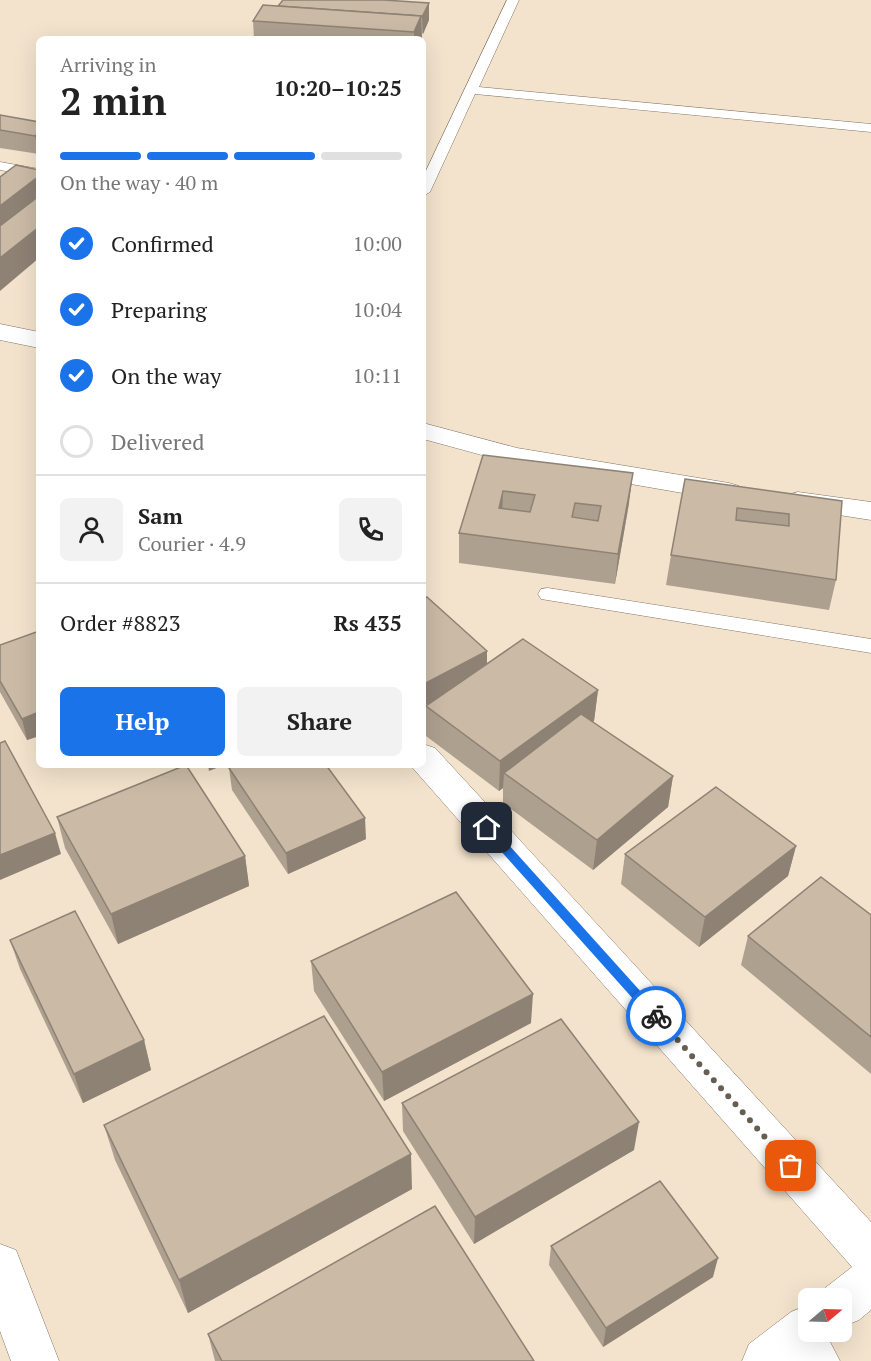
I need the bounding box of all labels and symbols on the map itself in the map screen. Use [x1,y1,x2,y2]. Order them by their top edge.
pin [461,802,512,853]
courier [626,986,686,1046]
pin [765,1140,816,1191]
north arrow [798,1288,852,1342]

